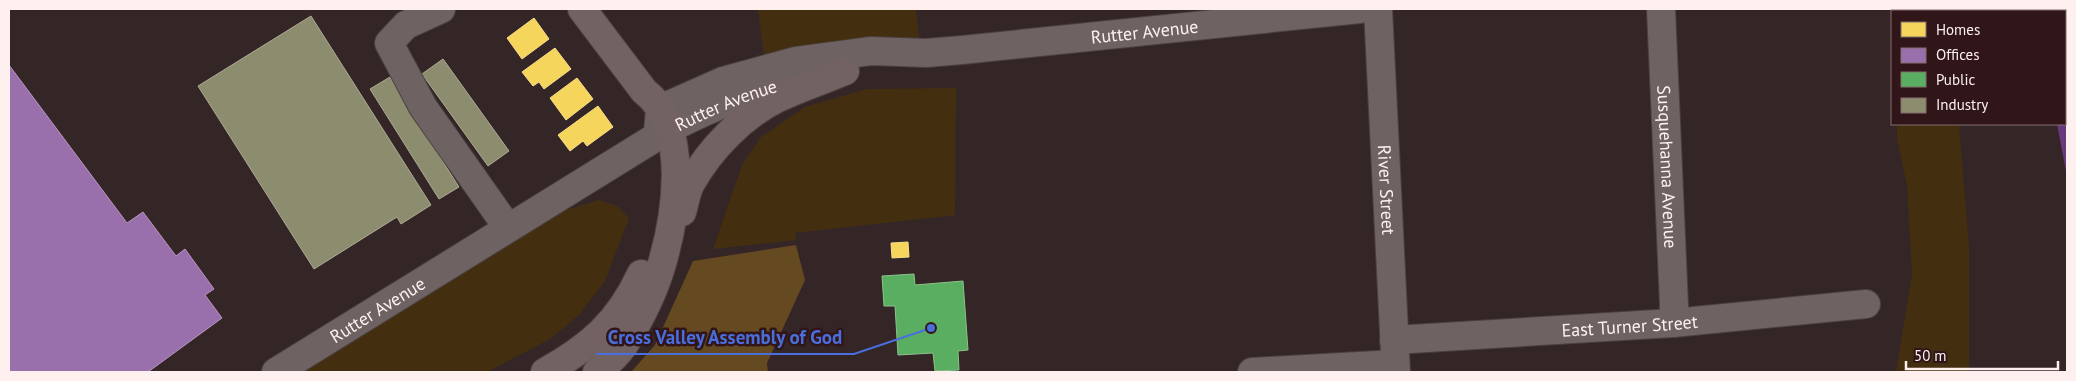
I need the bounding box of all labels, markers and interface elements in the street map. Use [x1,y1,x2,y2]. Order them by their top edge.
legend [1891,10,2066,125]
street label: Rutter Avenue [1090,14,1199,48]
text: Homes [1936,20,1980,39]
text: Offices [1936,45,1980,64]
text: Public [1936,70,1975,89]
street label: Rutter Avenue [671,74,779,136]
street label: Susquehanna Avenue [1653,85,1683,249]
text: Industry [1936,95,1988,114]
street label: River Street [1373,144,1401,235]
street label: Rutter Avenue [325,271,429,348]
street label: East Turner Street [1561,309,1699,341]
callout: Cross Valley Assembly of God [596,320,854,354]
text: Cross Valley Assembly of God [608,325,842,349]
scale bar [1906,338,2058,370]
text: 50 m [1914,346,1947,365]

